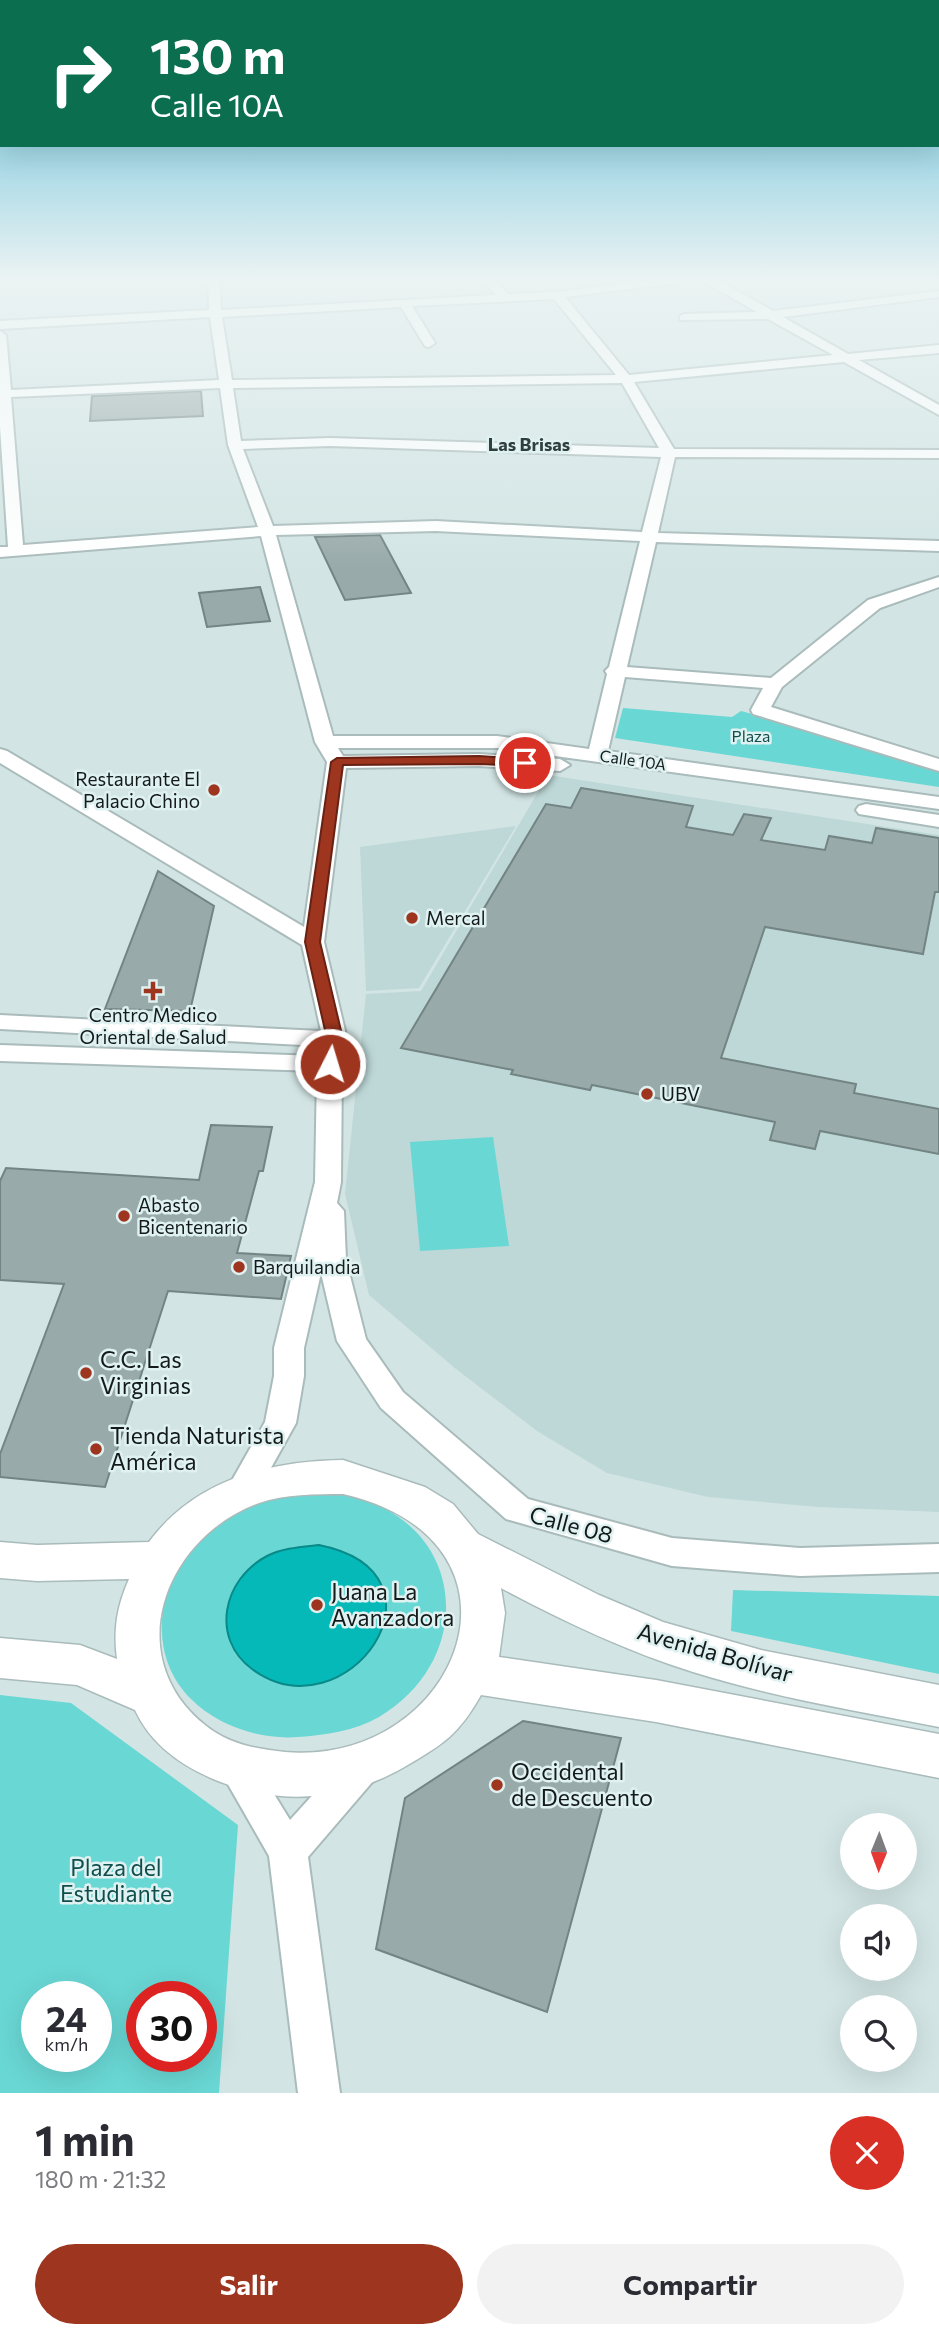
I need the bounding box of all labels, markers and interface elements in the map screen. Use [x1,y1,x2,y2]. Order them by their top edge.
text: 130 m [150,24,285,84]
icon: right [35,28,126,119]
text: Calle 10A [150,84,284,124]
district label: Las Brisas [488,433,570,455]
park label: Plaza [732,726,770,745]
pin [495,733,555,793]
icon: arrive [506,744,544,782]
street label: Calle 10A [599,745,668,774]
place label: Restaurante El Palacio Chino [75,767,200,812]
marker: Restaurante El Palacio Chino [206,782,222,798]
place label: Mercal [426,906,486,929]
marker: Mercal [404,910,420,926]
marker: Centro Medico Oriental de Salud [143,981,163,1001]
place label: Centro Medico Oriental de Salud [79,1003,227,1048]
position arrow [293,1027,367,1101]
place label: UBV [661,1082,700,1105]
marker: UBV [639,1086,655,1102]
place label: Abasto Bicentenario [138,1193,248,1238]
marker: Abasto Bicentenario [116,1208,132,1224]
place label: Barquilandia [253,1255,361,1278]
marker: Barquilandia [231,1259,247,1275]
place label: C.C. Las Virginias [100,1345,191,1399]
marker: C.C. Las Virginias [78,1365,94,1381]
place label: Tienda Naturista América [110,1421,284,1475]
marker: Tienda Naturista América [88,1441,104,1457]
street label: Calle 08 [527,1500,616,1549]
place label: Juana La Avanzadora [331,1577,454,1631]
marker: Juana La Avanzadora [309,1597,325,1613]
street label: Avenida Bolívar [634,1616,796,1688]
place label: Occidental de Descuento [511,1757,653,1811]
marker: Occidental de Descuento [489,1777,505,1793]
north arrow [840,1813,917,1890]
map controls [840,1813,917,2072]
park label: Plaza del Estudiante [60,1853,172,1907]
button: sound [840,1904,917,1981]
speed limit sign: 30 [126,1981,217,2072]
button: search [840,1995,917,2072]
text: 24 [46,1996,87,2039]
text: km/h [45,2033,88,2055]
text: 1 min [35,2113,135,2165]
button: close [830,2116,904,2190]
text: 180 m · 21:32 [35,2165,166,2193]
button: Salir [35,2244,463,2324]
button: Compartir [477,2244,904,2324]

